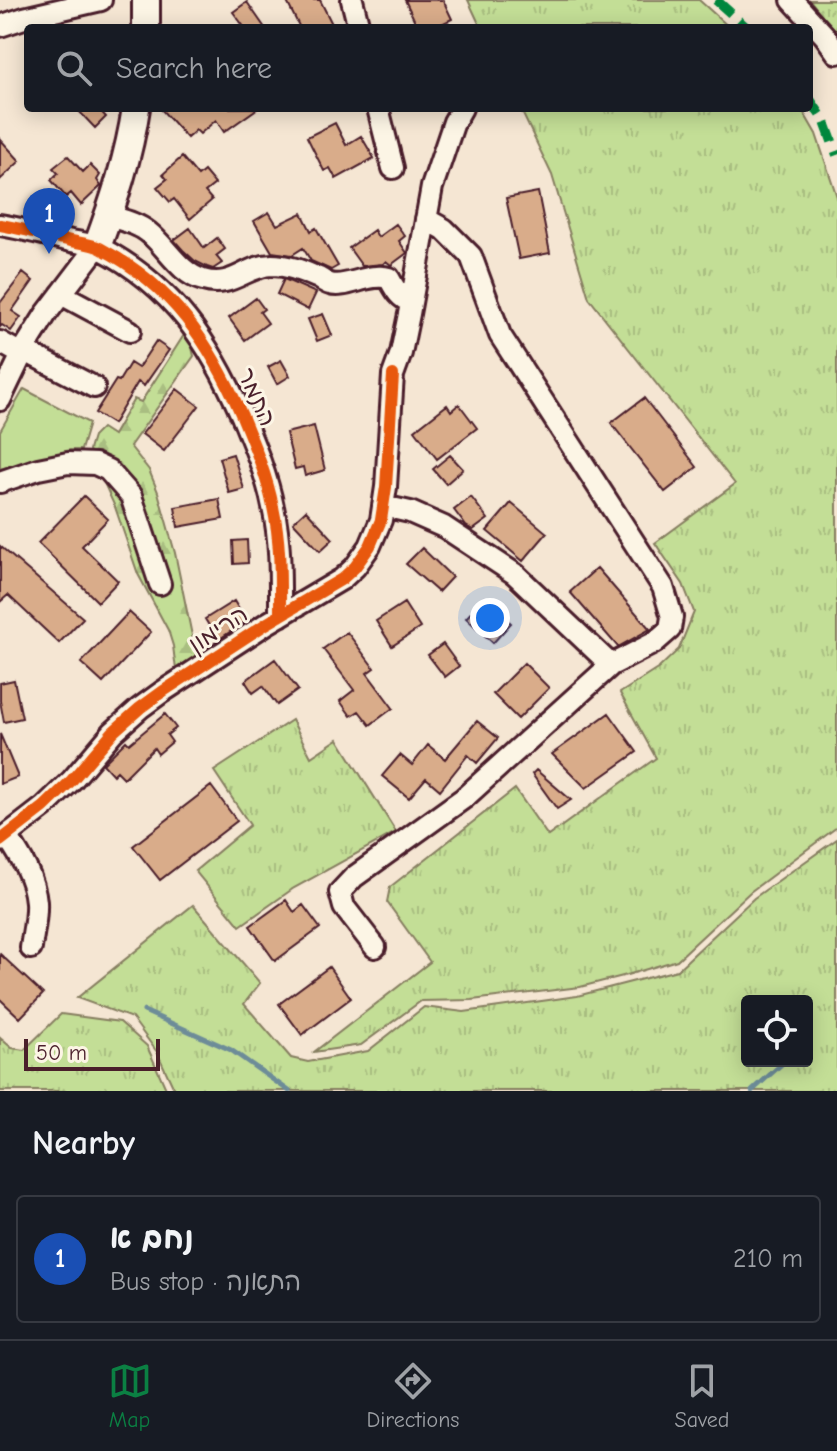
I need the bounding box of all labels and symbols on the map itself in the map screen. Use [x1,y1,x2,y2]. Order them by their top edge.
pin: 1 [23,188,75,254]
street label: התמר [232,364,282,430]
your location [470,598,510,638]
street label: הרימון [183,600,253,659]
scale bar [24,1035,160,1071]

